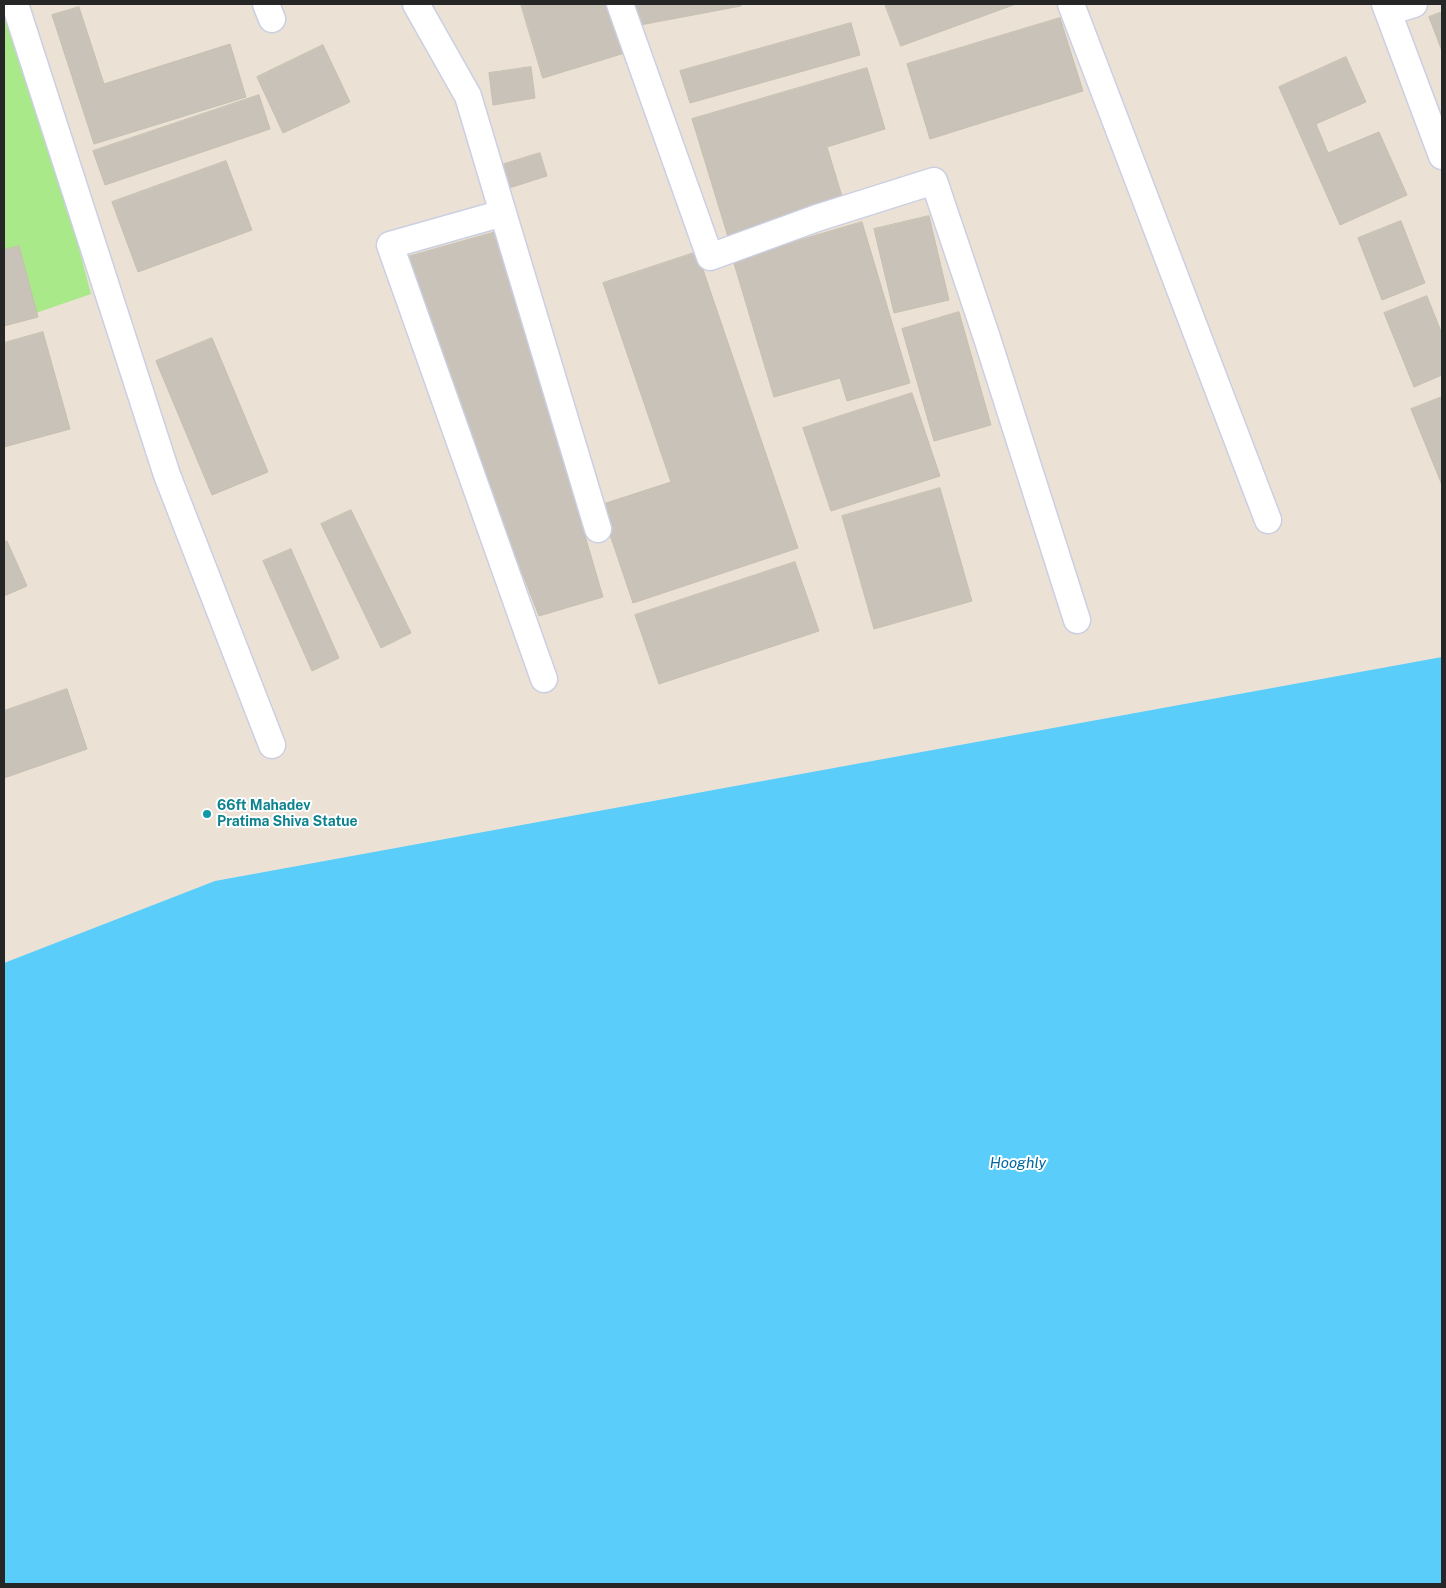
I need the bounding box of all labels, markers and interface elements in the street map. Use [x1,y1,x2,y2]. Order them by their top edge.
place label: 66ft Mahadev Pratima Shiva Statue [217,798,358,830]
marker: 66ft Mahadev Pratima Shiva Statue [201,808,213,820]
water label: Hooghly [990,1154,1046,1172]

